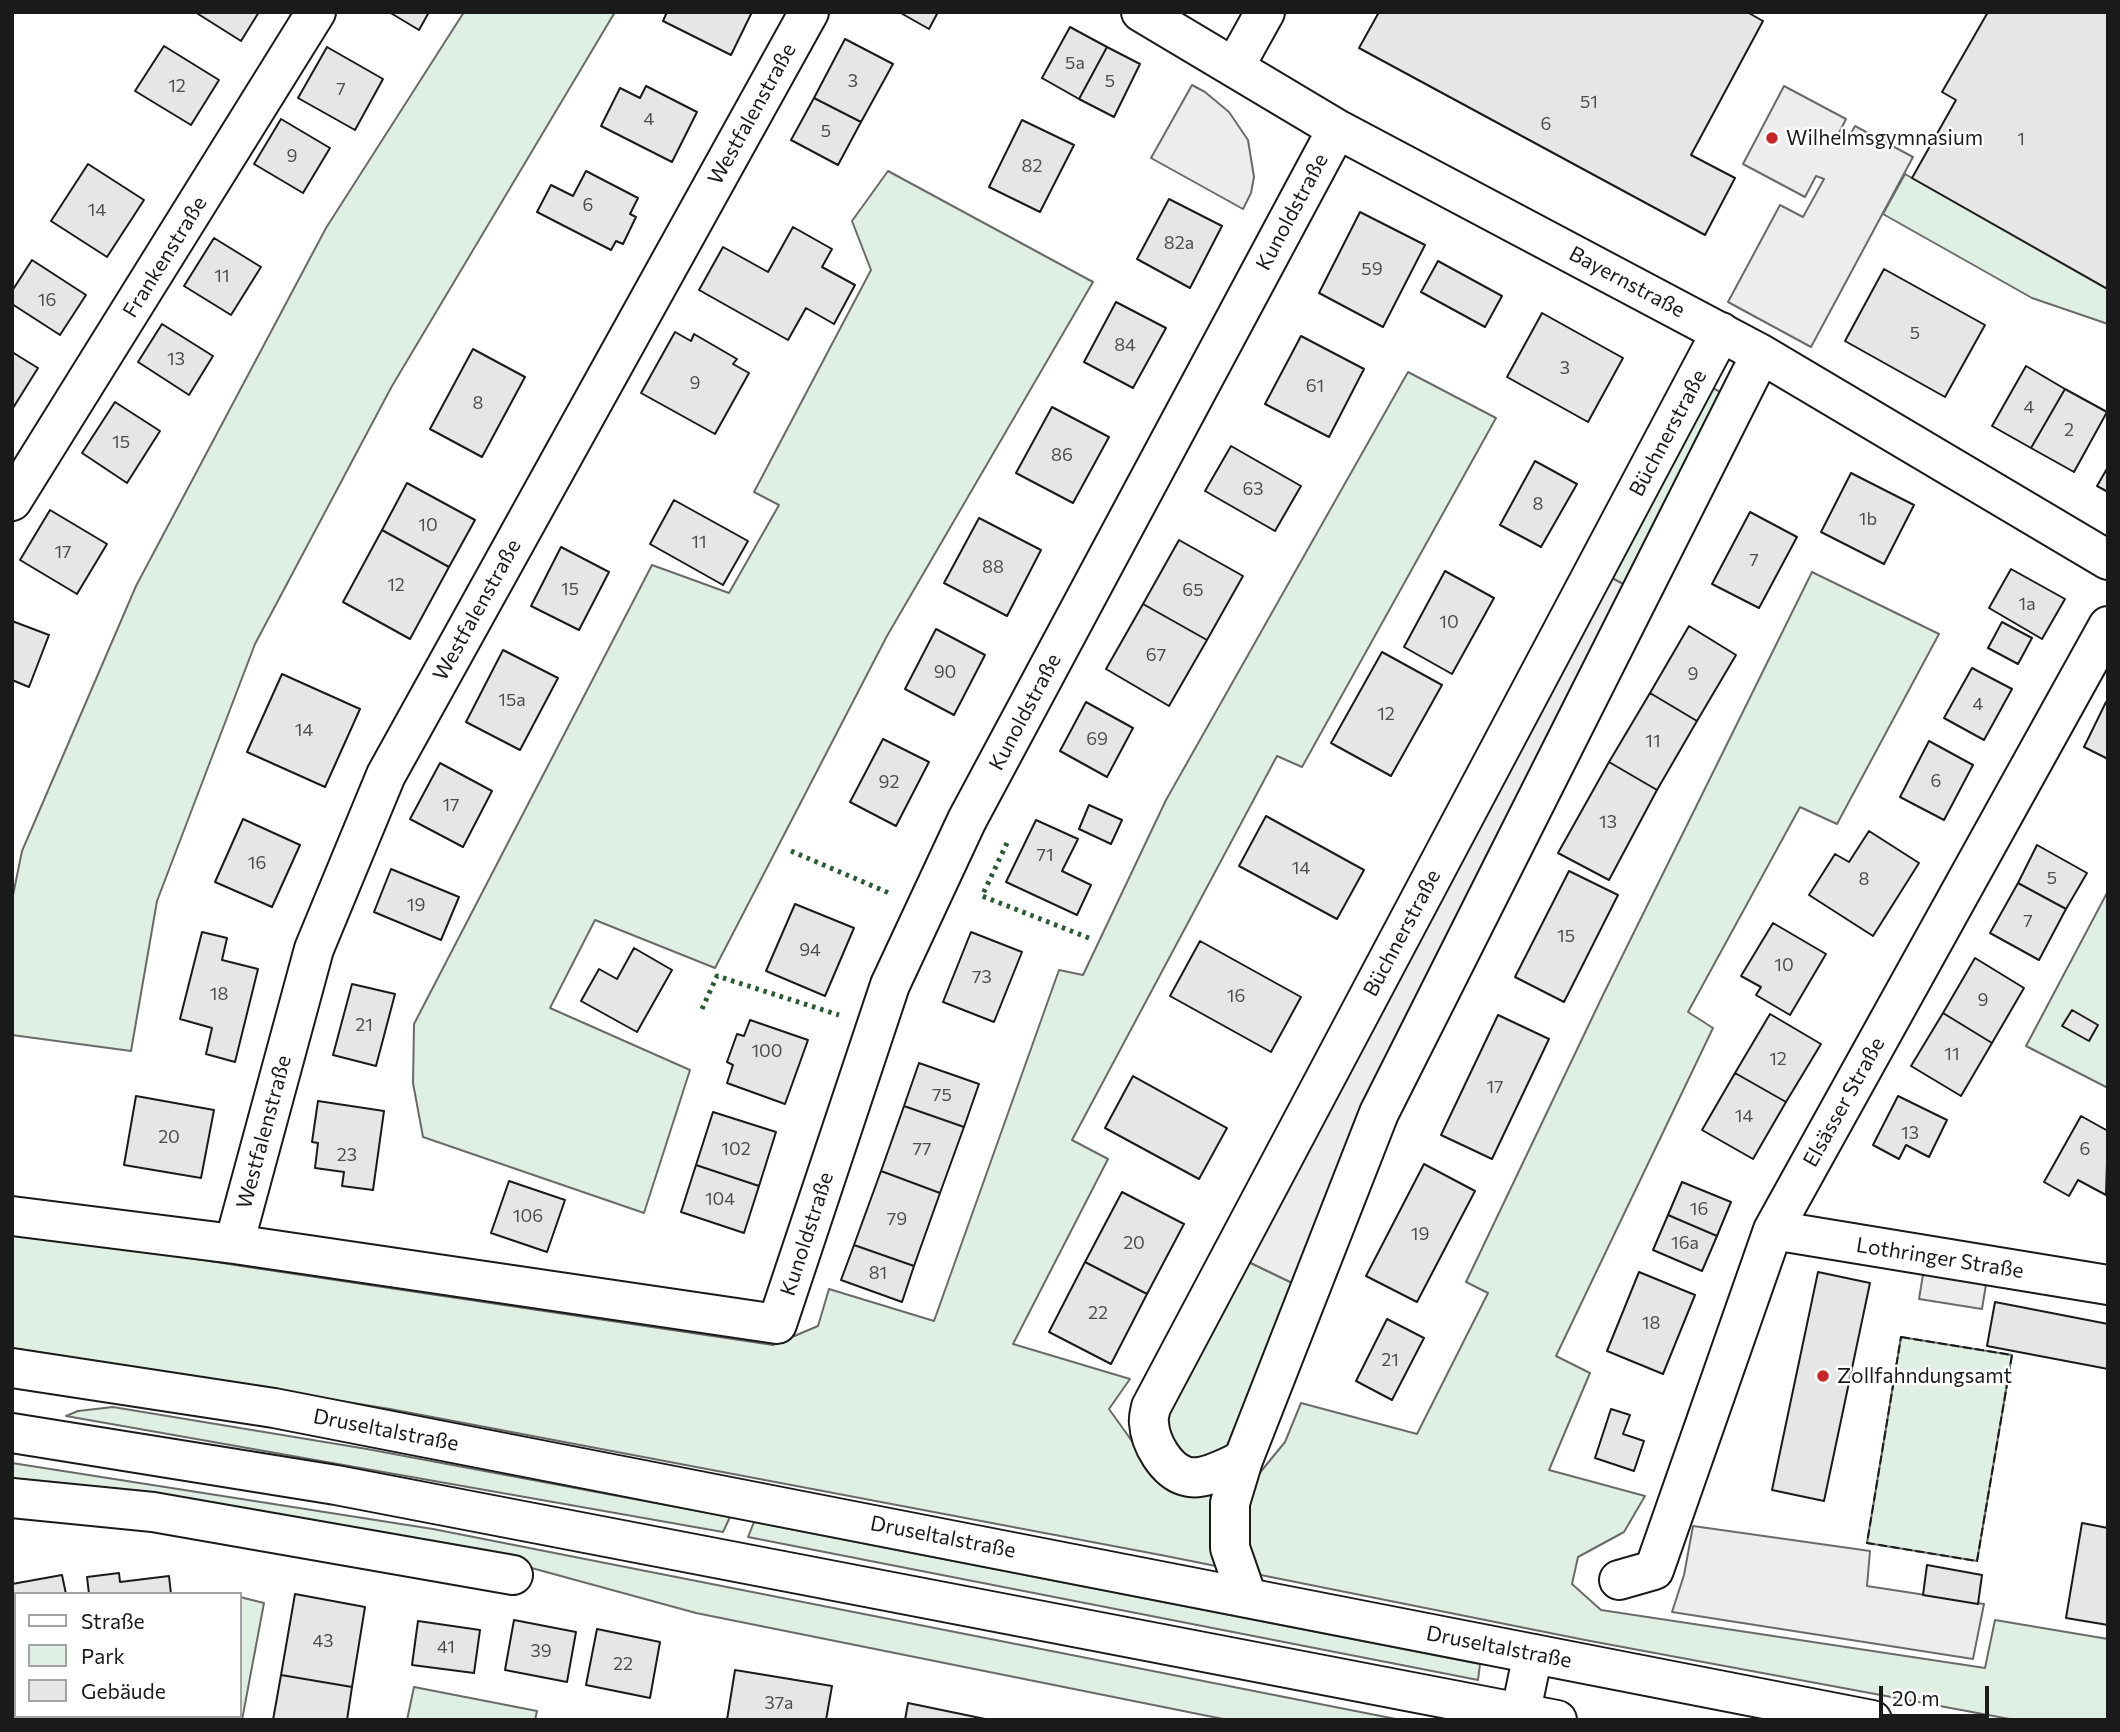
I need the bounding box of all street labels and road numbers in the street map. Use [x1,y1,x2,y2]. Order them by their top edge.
street label: Westfalenstraße [703,39,801,189]
street label: Kunoldstraße [1251,149,1333,275]
street label: Frankenstraße [118,192,212,322]
street label: Bayernstraße [1565,241,1689,323]
street label: Büchnerstraße [1624,365,1712,501]
street label: Westfalenstraße [428,535,526,685]
street label: Kunoldstraße [984,649,1066,775]
street label: Büchnerstraße [1358,865,1446,1001]
street label: Elsässer Straße [1798,1033,1890,1171]
street label: Westfalenstraße [231,1053,297,1211]
street label: Kunoldstraße [775,1169,839,1299]
street label: Lothringer Straße [1854,1232,2026,1284]
street label: Druseltalstraße [311,1404,461,1456]
street label: Druseltalstraße [868,1511,1018,1563]
street label: Druseltalstraße [1424,1621,1574,1673]

